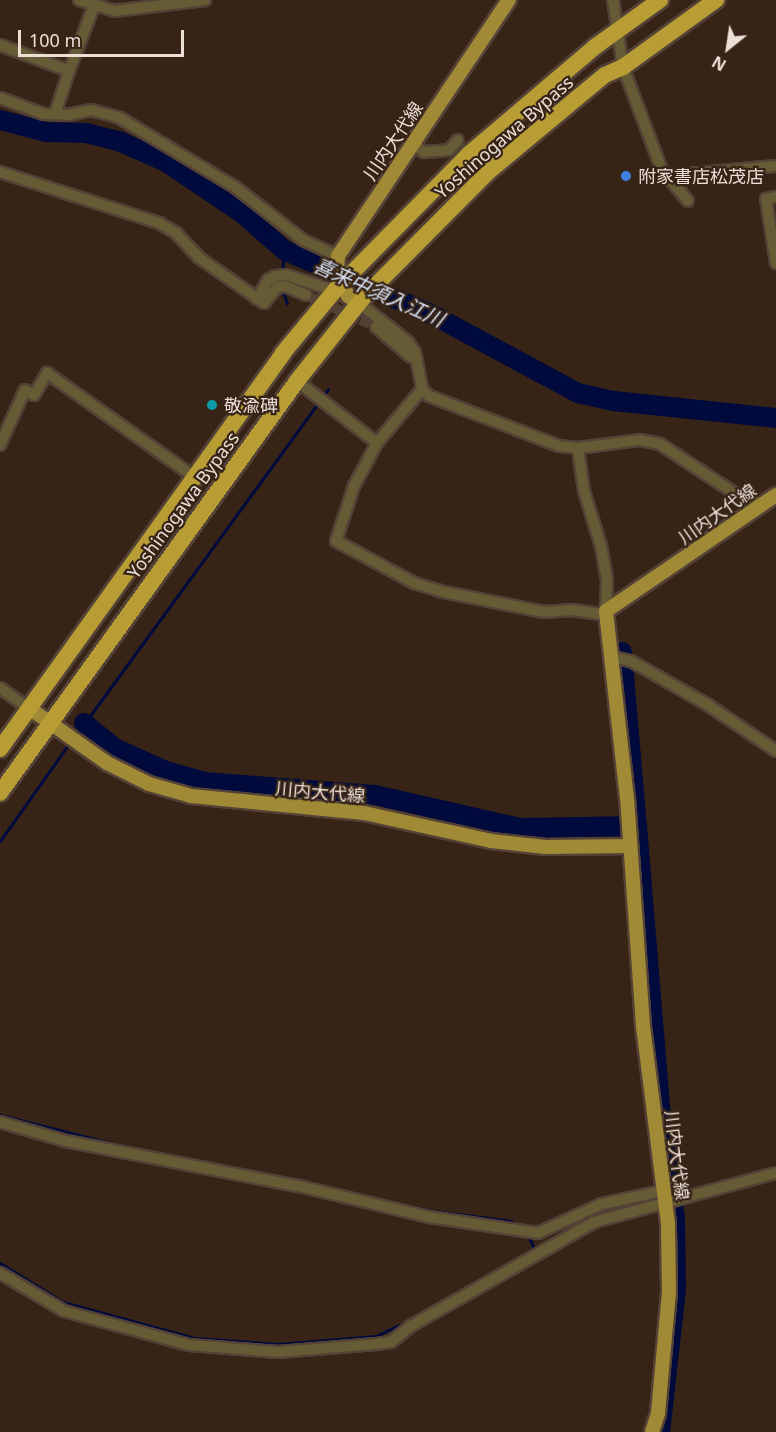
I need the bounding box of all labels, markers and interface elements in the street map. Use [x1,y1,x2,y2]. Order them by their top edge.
scale bar [21,18,188,56]
north arrow [698,18,758,78]
text: 100 m [29,28,81,52]
text: N [708,51,730,76]
street label: Yoshinogawa Bypass [431,71,577,203]
street label: 川内大代線 [359,98,427,184]
place label: 附家書店松茂店 [638,165,764,187]
marker: 附家書店松茂店 [619,169,633,183]
water label: 喜来中須入江川 [310,253,448,331]
place label: 敬渝碑 [224,394,278,416]
marker: 敬渝碑 [205,398,219,412]
street label: Yoshinogawa Bypass [123,427,243,583]
street label: 川内大代線 [674,479,760,549]
street label: 川内大代線 [274,777,366,807]
street label: 川内大代線 [661,1109,693,1201]

